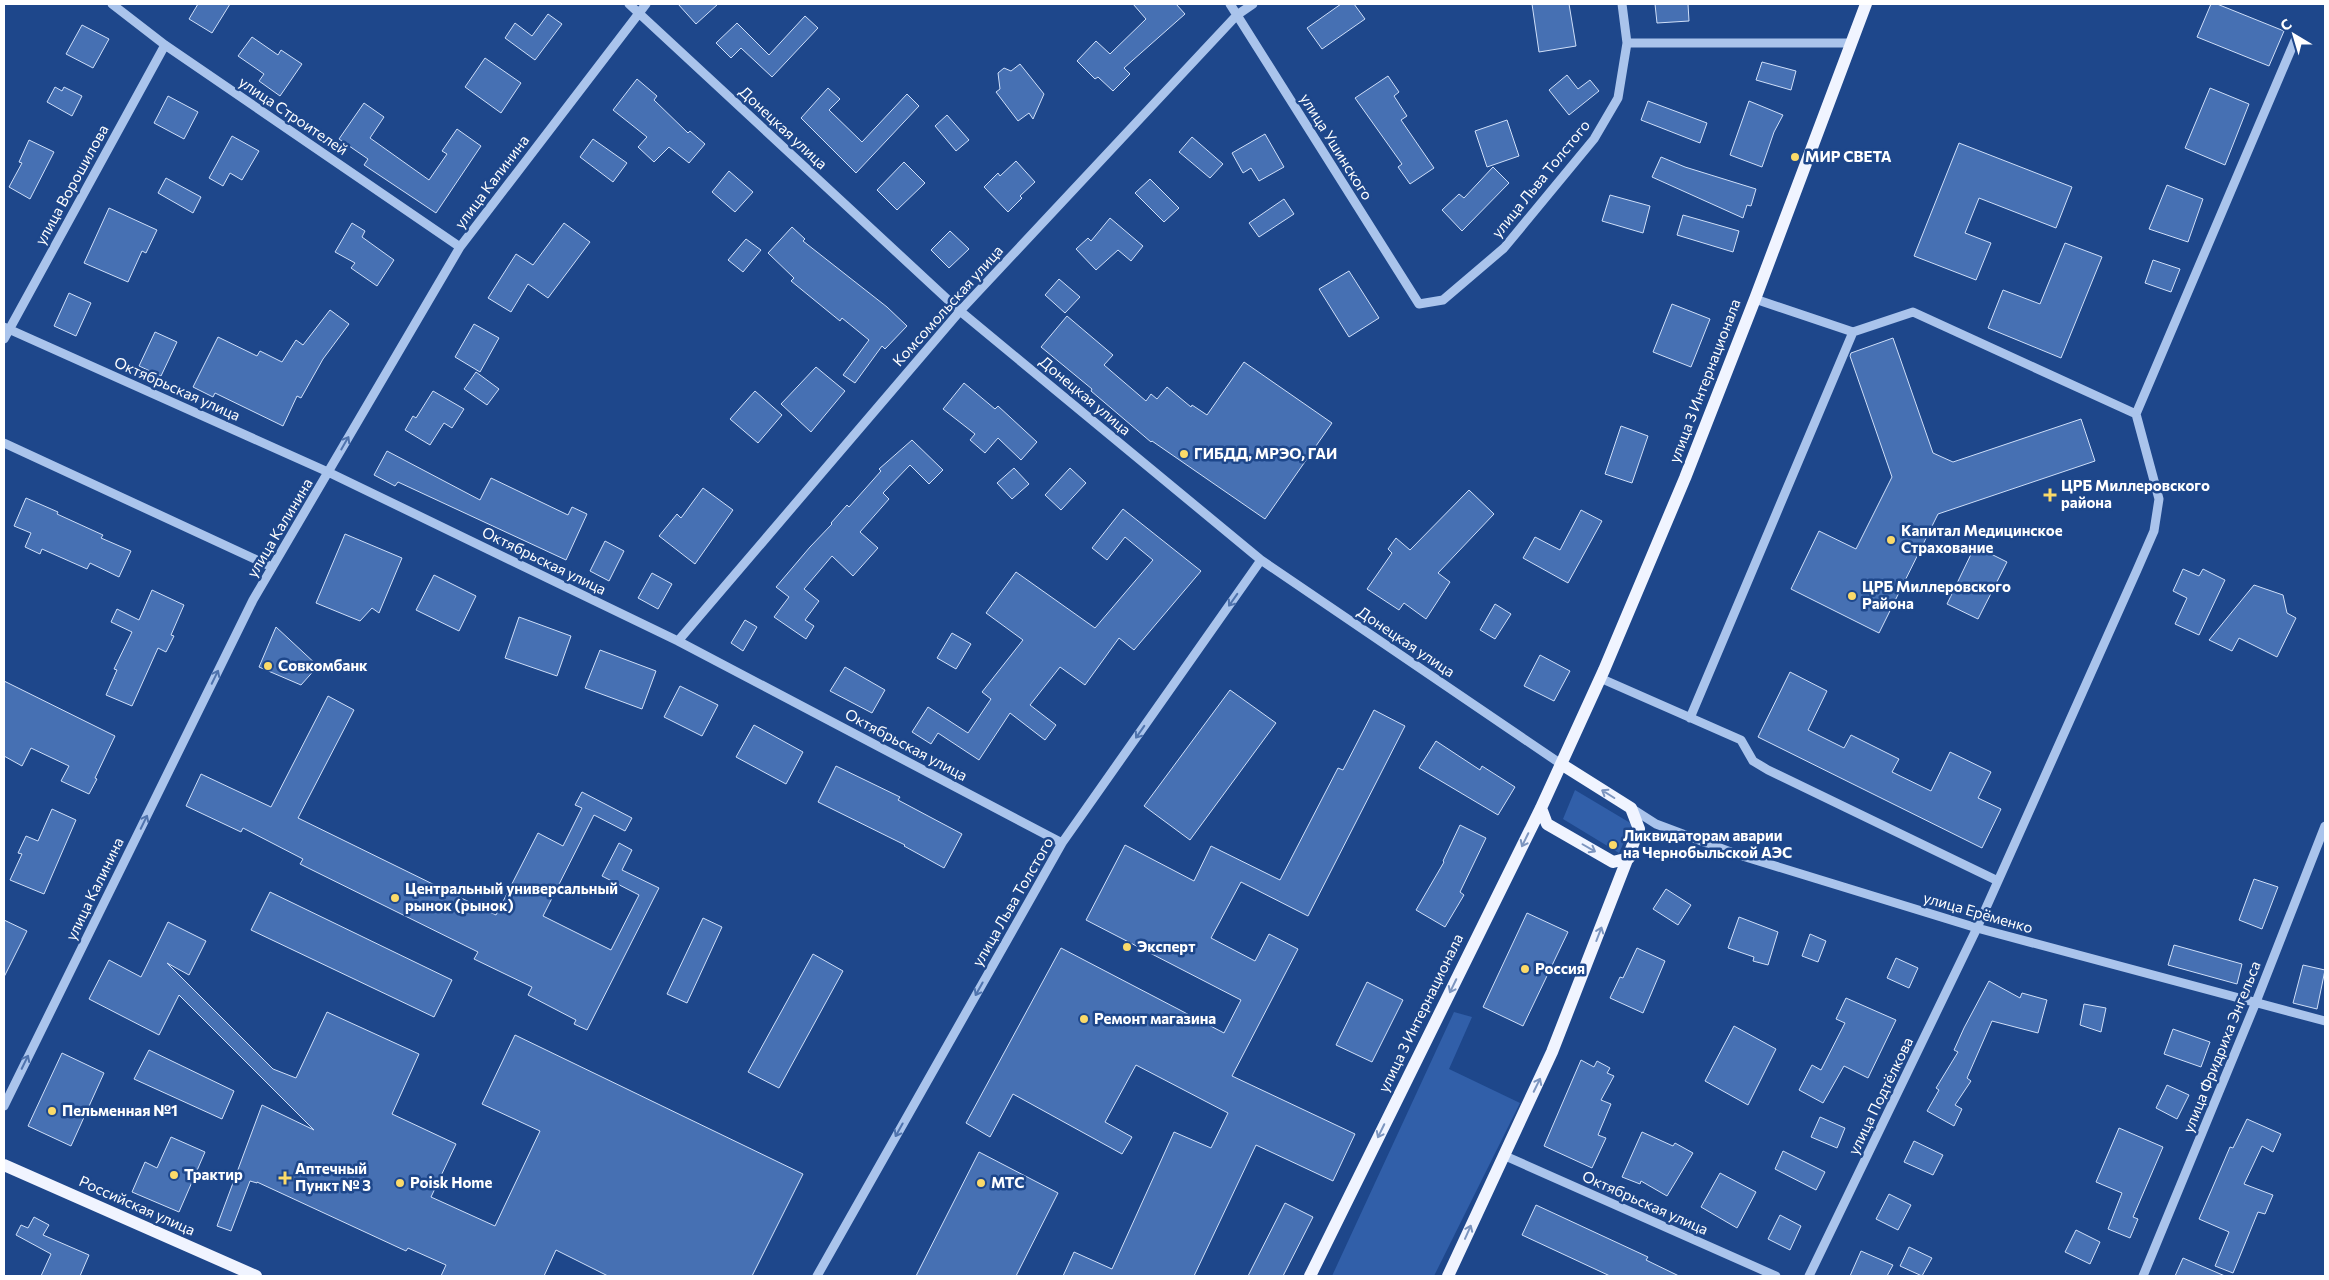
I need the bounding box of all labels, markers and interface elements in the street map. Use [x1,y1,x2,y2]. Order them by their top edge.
north arrow [2269,10,2319,60]
text: С [2277,15,2295,34]
street label: улица Строителей [236,72,351,158]
street label: Донецкая улица [736,82,831,173]
street label: улица Ушинского [1297,90,1377,203]
street label: улица Льва Толстого [1487,116,1593,241]
street label: улица Ворошилова [31,121,112,248]
street label: улица Калинина [450,131,532,232]
place label: МИР СВЕТА [1805,147,1892,165]
marker: МИР СВЕТА [1789,151,1801,163]
street label: Комсомольская улица [888,241,1006,369]
street label: улица 3 Интернационала [1664,296,1744,465]
street label: Октябрьская улица [112,352,243,424]
street label: Донецкая улица [1036,352,1135,439]
one-way arrow [341,437,351,451]
place label: ГИБДД, МРЭО, ГАИ [1194,444,1337,462]
marker: ГИБДД, МРЭО, ГАИ [1178,448,1190,460]
street label: улица Калинина [242,475,316,580]
place label: ЦРБ Миллеровского района [2061,476,2210,511]
marker: ЦРБ Миллеровского района [2043,488,2057,502]
place label: Капитал Медицинское Страхование [1901,521,2063,556]
street label: Октябрьская улица [479,522,609,598]
marker: Капитал Медицинское Страхование [1885,534,1897,546]
place label: ЦРБ Миллеровского Района [1862,577,2011,612]
marker: ЦРБ Миллеровского Района [1846,590,1858,602]
one-way arrow [1228,592,1238,606]
street label: Донецкая улица [1354,602,1459,680]
place label: Совкомбанк [278,656,368,674]
marker: Совкомбанк [262,660,274,672]
one-way arrow [211,670,220,685]
street label: Октябрьская улица [842,704,971,784]
one-way arrow [1135,725,1145,739]
one-way arrow [1601,788,1615,798]
one-way arrow [139,815,149,830]
place label: Ликвидаторам аварии на Чернобыльской АЭС [1623,826,1792,861]
one-way arrow [1520,832,1529,847]
street label: улица Калинина [61,834,127,943]
street label: улица Льва Толстого [968,834,1056,969]
marker: Ликвидаторам аварии на Чернобыльской АЭС [1607,839,1619,851]
one-way arrow [1581,844,1596,854]
place label: Центральный универсальный рынок (рынок) [405,879,618,914]
street label: улица Ерёменко [1921,888,2035,936]
marker: Центральный универсальный рынок (рынок) [389,892,401,904]
one-way arrow [1594,927,1604,942]
street label: улица 3 Интернационала [1374,930,1466,1095]
place label: Эксперт [1137,937,1195,955]
marker: Эксперт [1121,941,1133,953]
street label: улица Фридриха Энгельса [2178,958,2264,1135]
place label: Россия [1535,959,1585,977]
marker: Россия [1519,963,1531,975]
one-way arrow [1448,978,1457,993]
one-way arrow [974,981,984,995]
place label: Ремонт магазина [1094,1009,1216,1027]
marker: Ремонт магазина [1078,1013,1090,1025]
street label: улица Подтёлкова [1844,1034,1916,1157]
one-way arrow [20,1055,30,1070]
one-way arrow [1532,1077,1542,1092]
place label: Пельменная №1 [62,1101,178,1119]
marker: Пельменная №1 [46,1105,58,1117]
one-way arrow [894,1123,904,1137]
one-way arrow [1376,1124,1386,1139]
place label: Аптечный Пункт № 3 [295,1159,371,1194]
place label: Трактир [184,1165,243,1183]
street label: Октябрьская улица [1580,1166,1711,1238]
marker: Трактир [168,1169,180,1181]
street label: Российская улица [77,1171,198,1239]
marker: Аптечный Пункт № 3 [279,1172,291,1184]
place label: Poisk Home [410,1173,492,1191]
place label: МТС [991,1173,1024,1191]
marker: Poisk Home [394,1177,406,1189]
marker: МТС [975,1177,987,1189]
one-way arrow [1464,1225,1474,1240]

